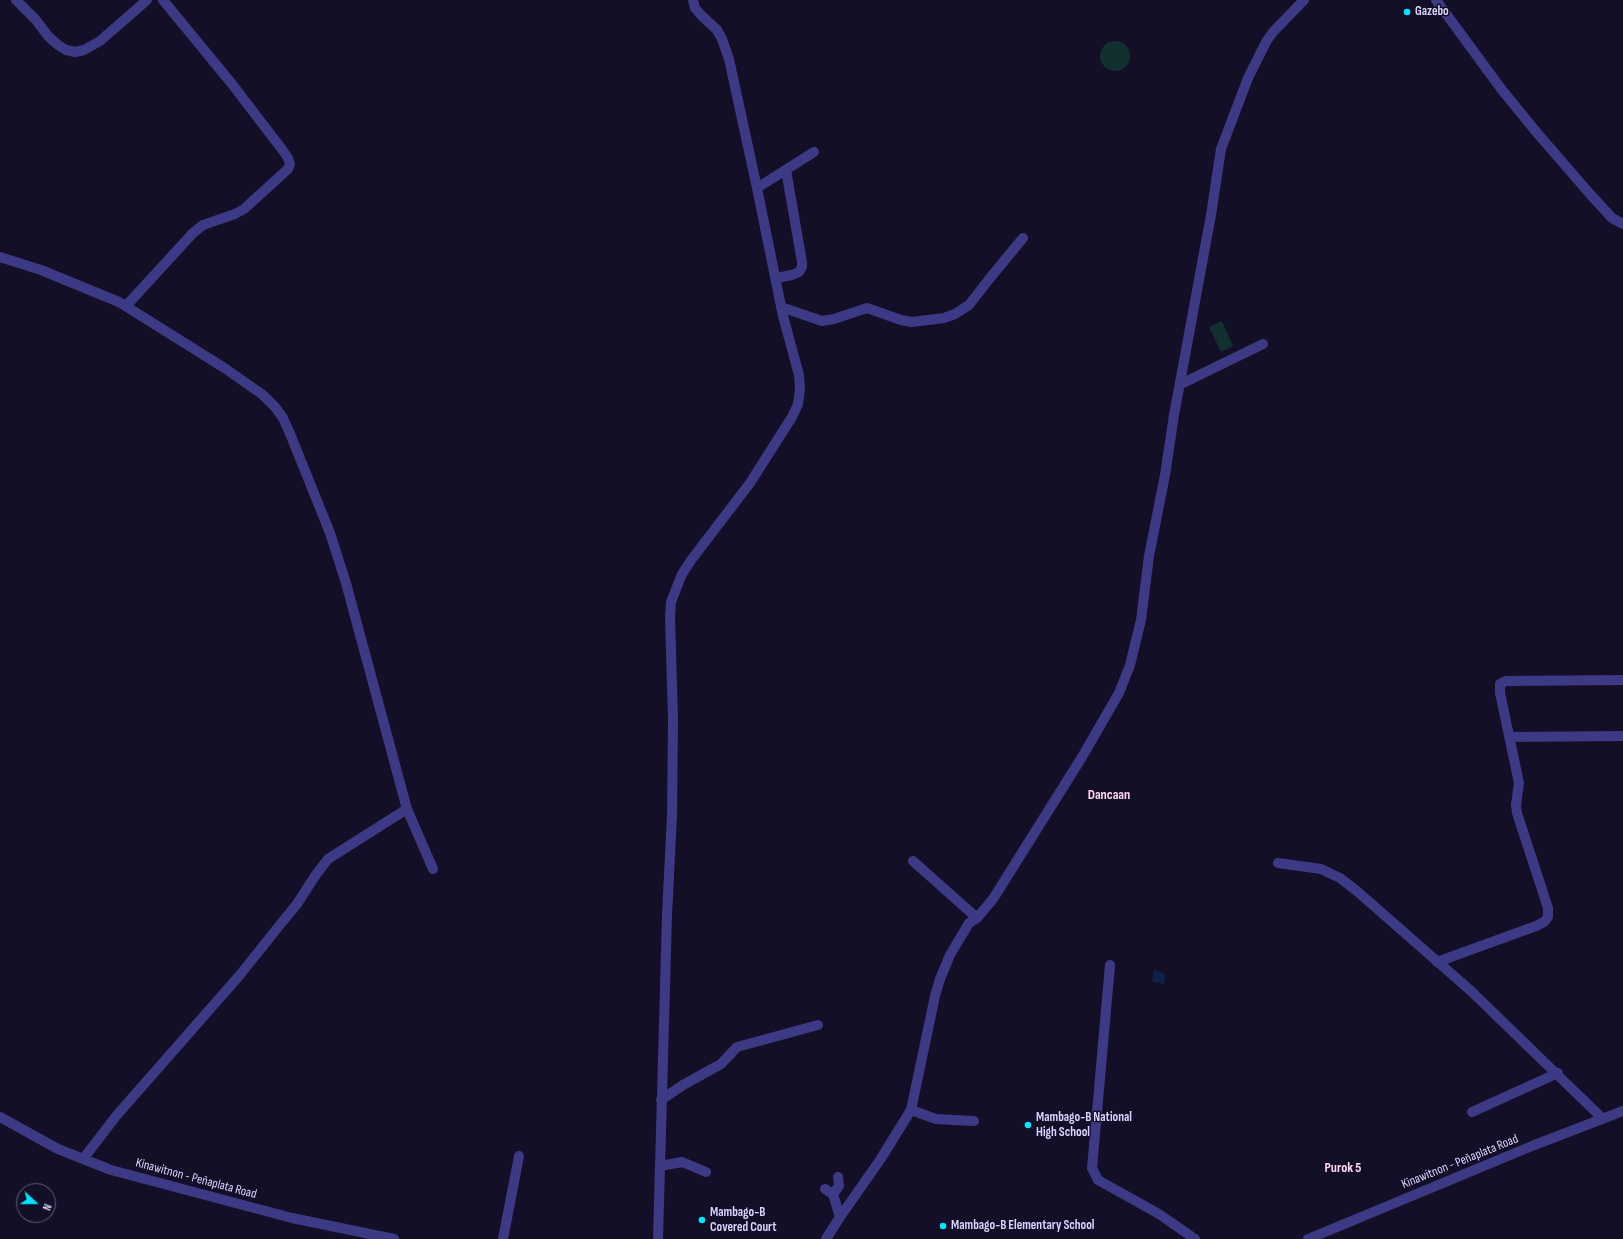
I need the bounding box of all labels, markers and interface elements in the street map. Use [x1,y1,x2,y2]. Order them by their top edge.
place label: Gazebo [1415,4,1449,20]
marker: Gazebo [1402,7,1412,17]
district label: Dancaan [1088,787,1130,803]
place label: Mambago-B National High School [1036,1110,1132,1141]
marker: Mambago-B National High School [1023,1120,1033,1130]
street label: Kinawitnon - Peñaplata Road [1399,1131,1521,1193]
street label: Kinawitnon - Peñaplata Road [134,1155,258,1203]
district label: Purok 5 [1325,1160,1361,1176]
north arrow [16,1183,56,1223]
text: N [40,1202,54,1212]
place label: Mambago-B Covered Court [710,1205,777,1236]
marker: Mambago-B Covered Court [697,1215,707,1225]
place label: Mambago-B Elementary School [951,1218,1095,1234]
marker: Mambago-B Elementary School [938,1221,948,1231]

